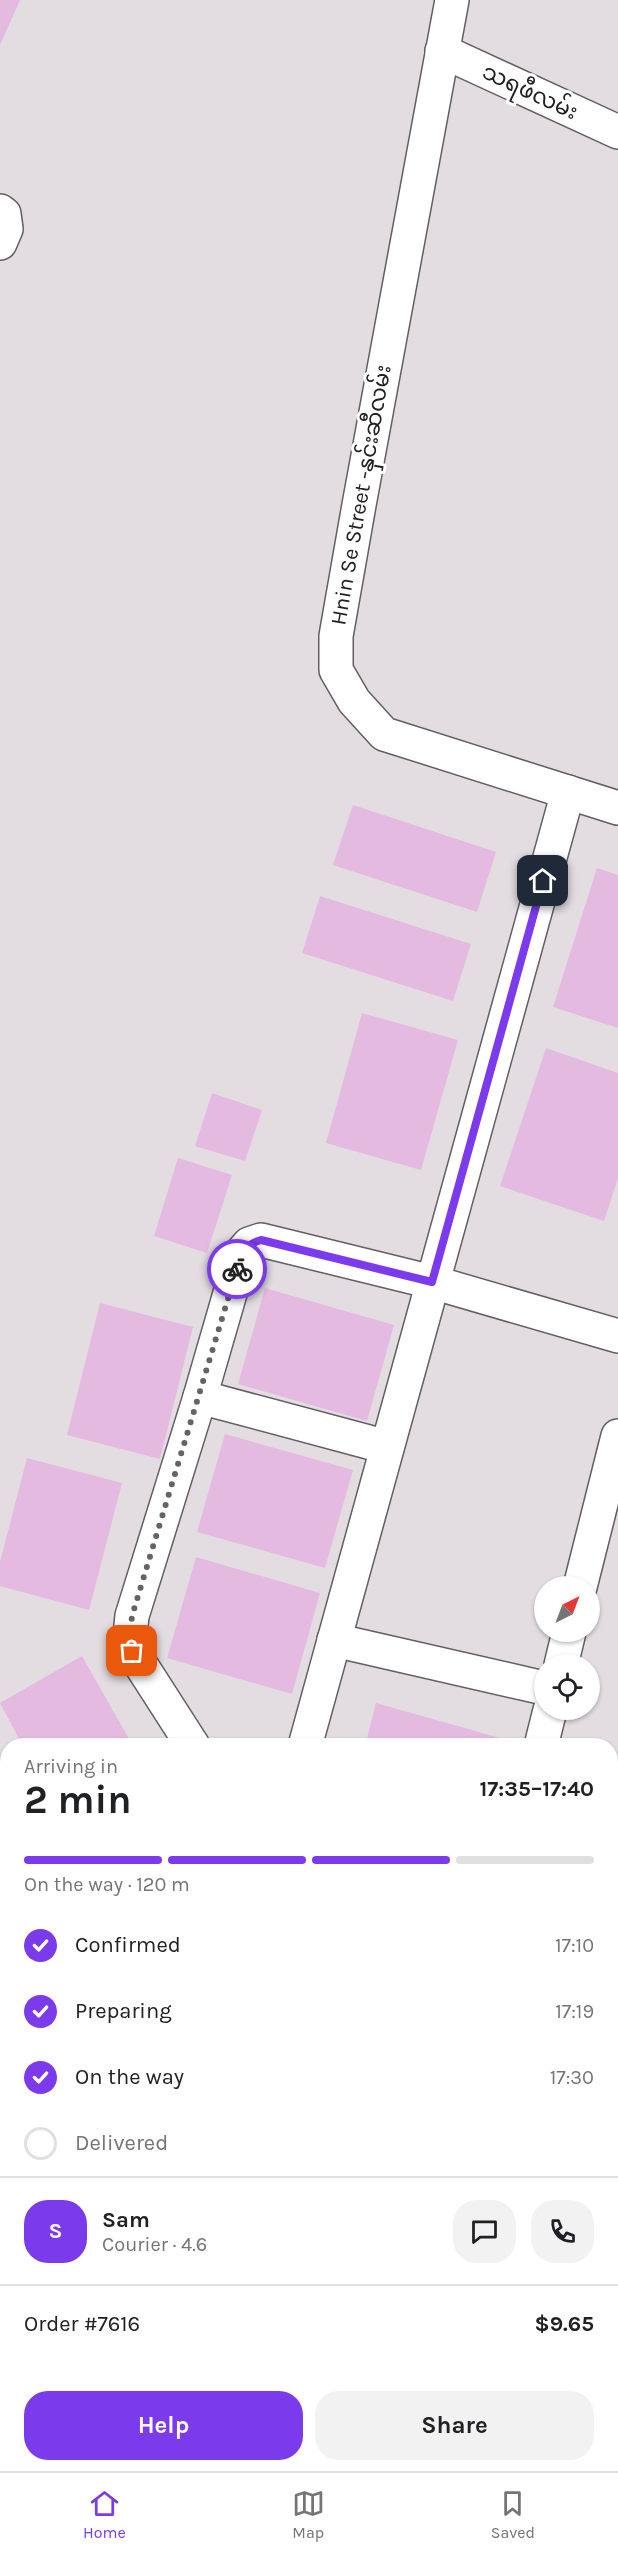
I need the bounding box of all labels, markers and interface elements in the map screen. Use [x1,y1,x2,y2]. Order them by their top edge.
street label: သရဖီလမ်း [477,56,583,129]
street label: Hnin Se Street -နှင်းဆီလမ်း [322,362,401,628]
pin [517,855,568,906]
icon: home [526,864,559,897]
courier [207,1239,267,1299]
icon: bike [221,1253,254,1286]
north arrow [534,1576,600,1642]
map controls [534,1576,600,1720]
pin [106,1625,157,1676]
icon: bag [115,1634,148,1667]
button: locate [534,1654,600,1720]
text: Arriving in [24,1755,118,1778]
text: 17:35–17:40 [480,1776,594,1802]
text: 2 min [24,1777,132,1823]
text: On the way · 120 m [24,1873,190,1896]
icon: check [24,1929,57,1962]
text: Confirmed [75,1932,181,1958]
text: 17:10 [555,1934,594,1957]
icon: check [24,1995,57,2028]
text: Preparing [75,1998,172,2024]
text: 17:19 [555,2000,594,2023]
icon: check [24,2061,57,2094]
text: On the way [75,2064,184,2090]
text: 17:30 [550,2066,594,2089]
text: Delivered [75,2130,168,2156]
button: chat [453,2200,516,2263]
button: phone [531,2200,594,2263]
text: Sam [102,2207,150,2233]
text: S [48,2218,63,2244]
text: Courier · 4.6 [102,2233,207,2256]
text: Order #7616 [24,2311,140,2337]
text: $9.65 [535,2311,594,2337]
button: Help [24,2391,303,2460]
button: Share [315,2391,594,2460]
tab: Home [83,2487,126,2542]
tab: Map [292,2487,325,2542]
tab: Saved [491,2487,535,2542]

